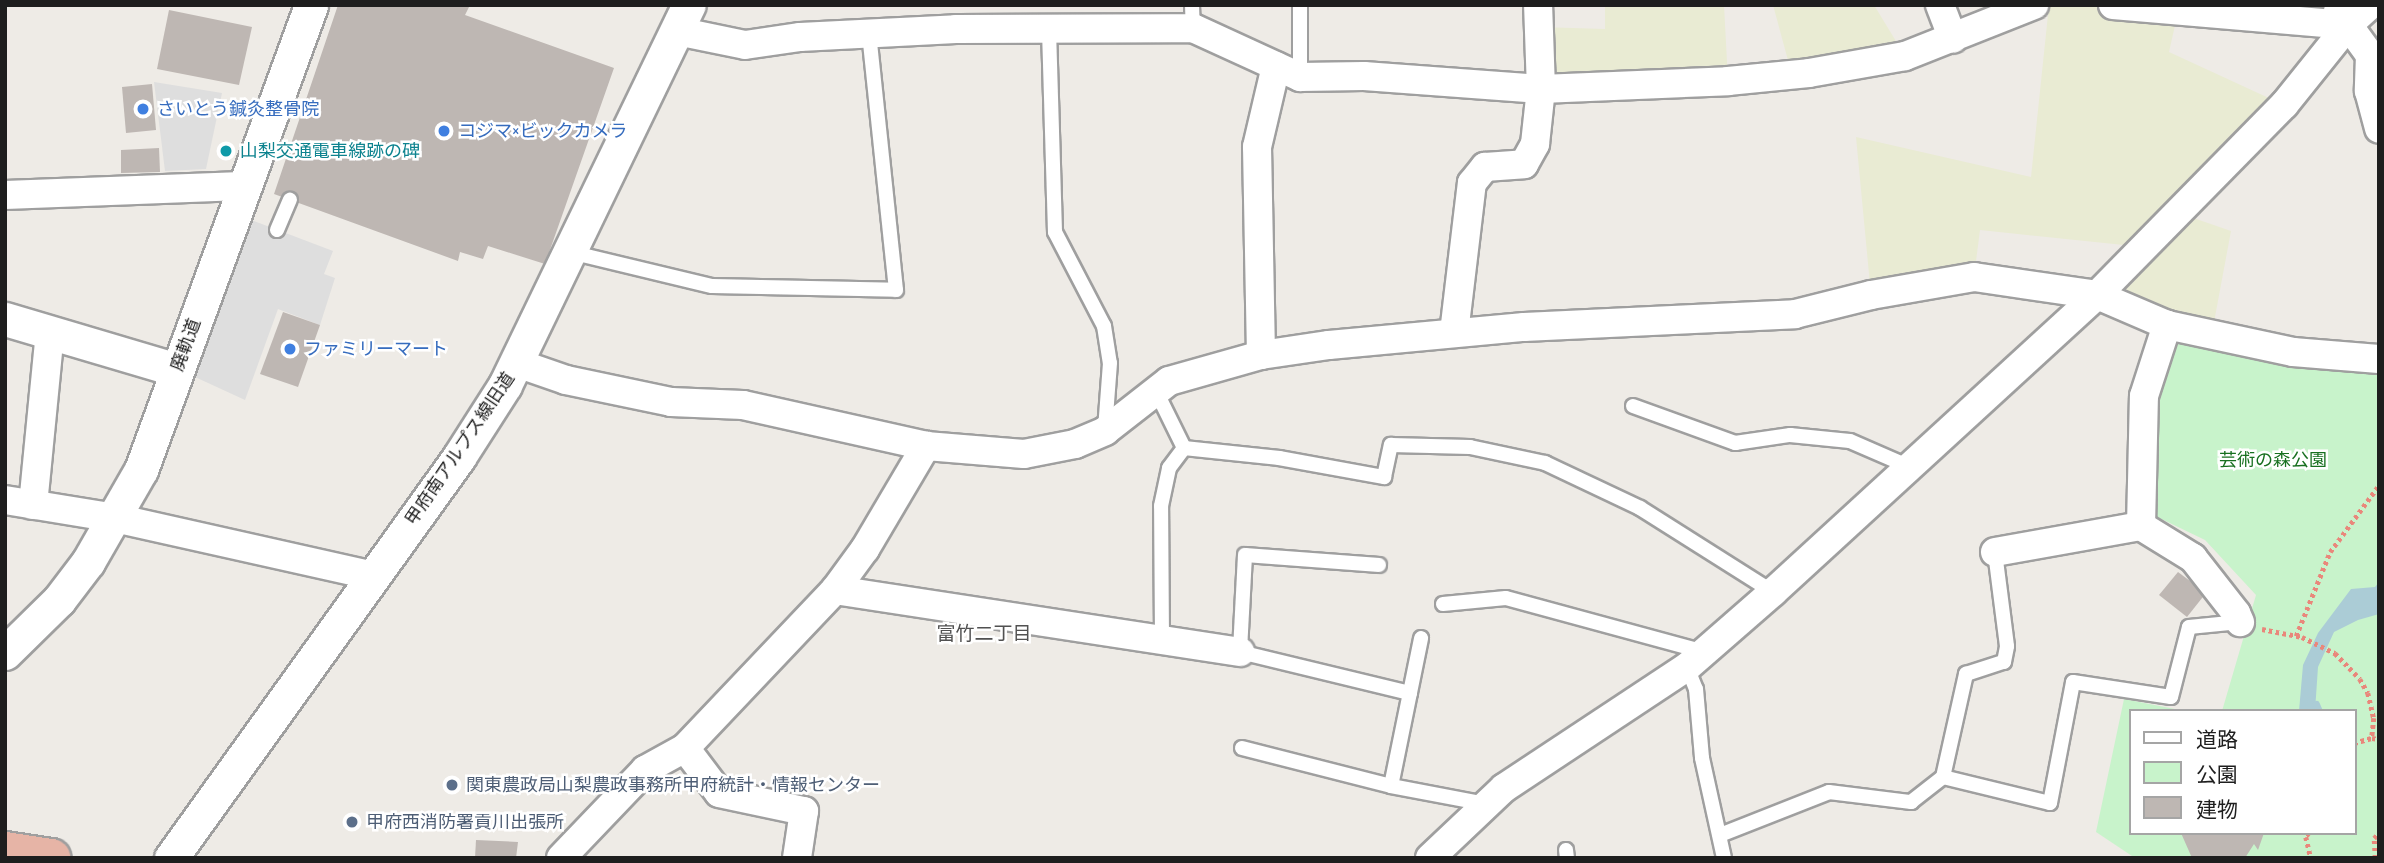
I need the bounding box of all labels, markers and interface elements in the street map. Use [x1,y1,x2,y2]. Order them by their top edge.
place label: さいとう鍼灸整骨院 [157,98,319,120]
marker: さいとう鍼灸整骨院 [135,101,151,117]
place label: コジマ×ビックカメラ [458,120,627,142]
marker: コジマ×ビックカメラ [436,123,452,139]
place label: 山梨交通電車線跡の碑 [240,140,420,162]
marker: 山梨交通電車線跡の碑 [218,143,234,159]
street label: 廃軌道 [167,316,205,374]
place label: ファミリーマート [304,338,448,360]
marker: ファミリーマート [282,341,298,357]
street label: 甲府南アルプス線旧道 [401,368,519,530]
park label: 芸術の森公園 [2219,449,2327,471]
district label: 富竹二丁目 [937,623,1031,645]
legend [2128,709,2356,835]
text: 道路 [2196,726,2238,753]
text: 公園 [2196,761,2238,788]
place label: 関東農政局山梨農政事務所甲府統計・情報センター [466,774,880,796]
marker: 関東農政局山梨農政事務所甲府統計・情報センター [444,777,460,793]
text: 建物 [2196,796,2238,823]
place label: 甲府西消防署貢川出張所 [366,811,564,833]
marker: 甲府西消防署貢川出張所 [344,814,360,830]

